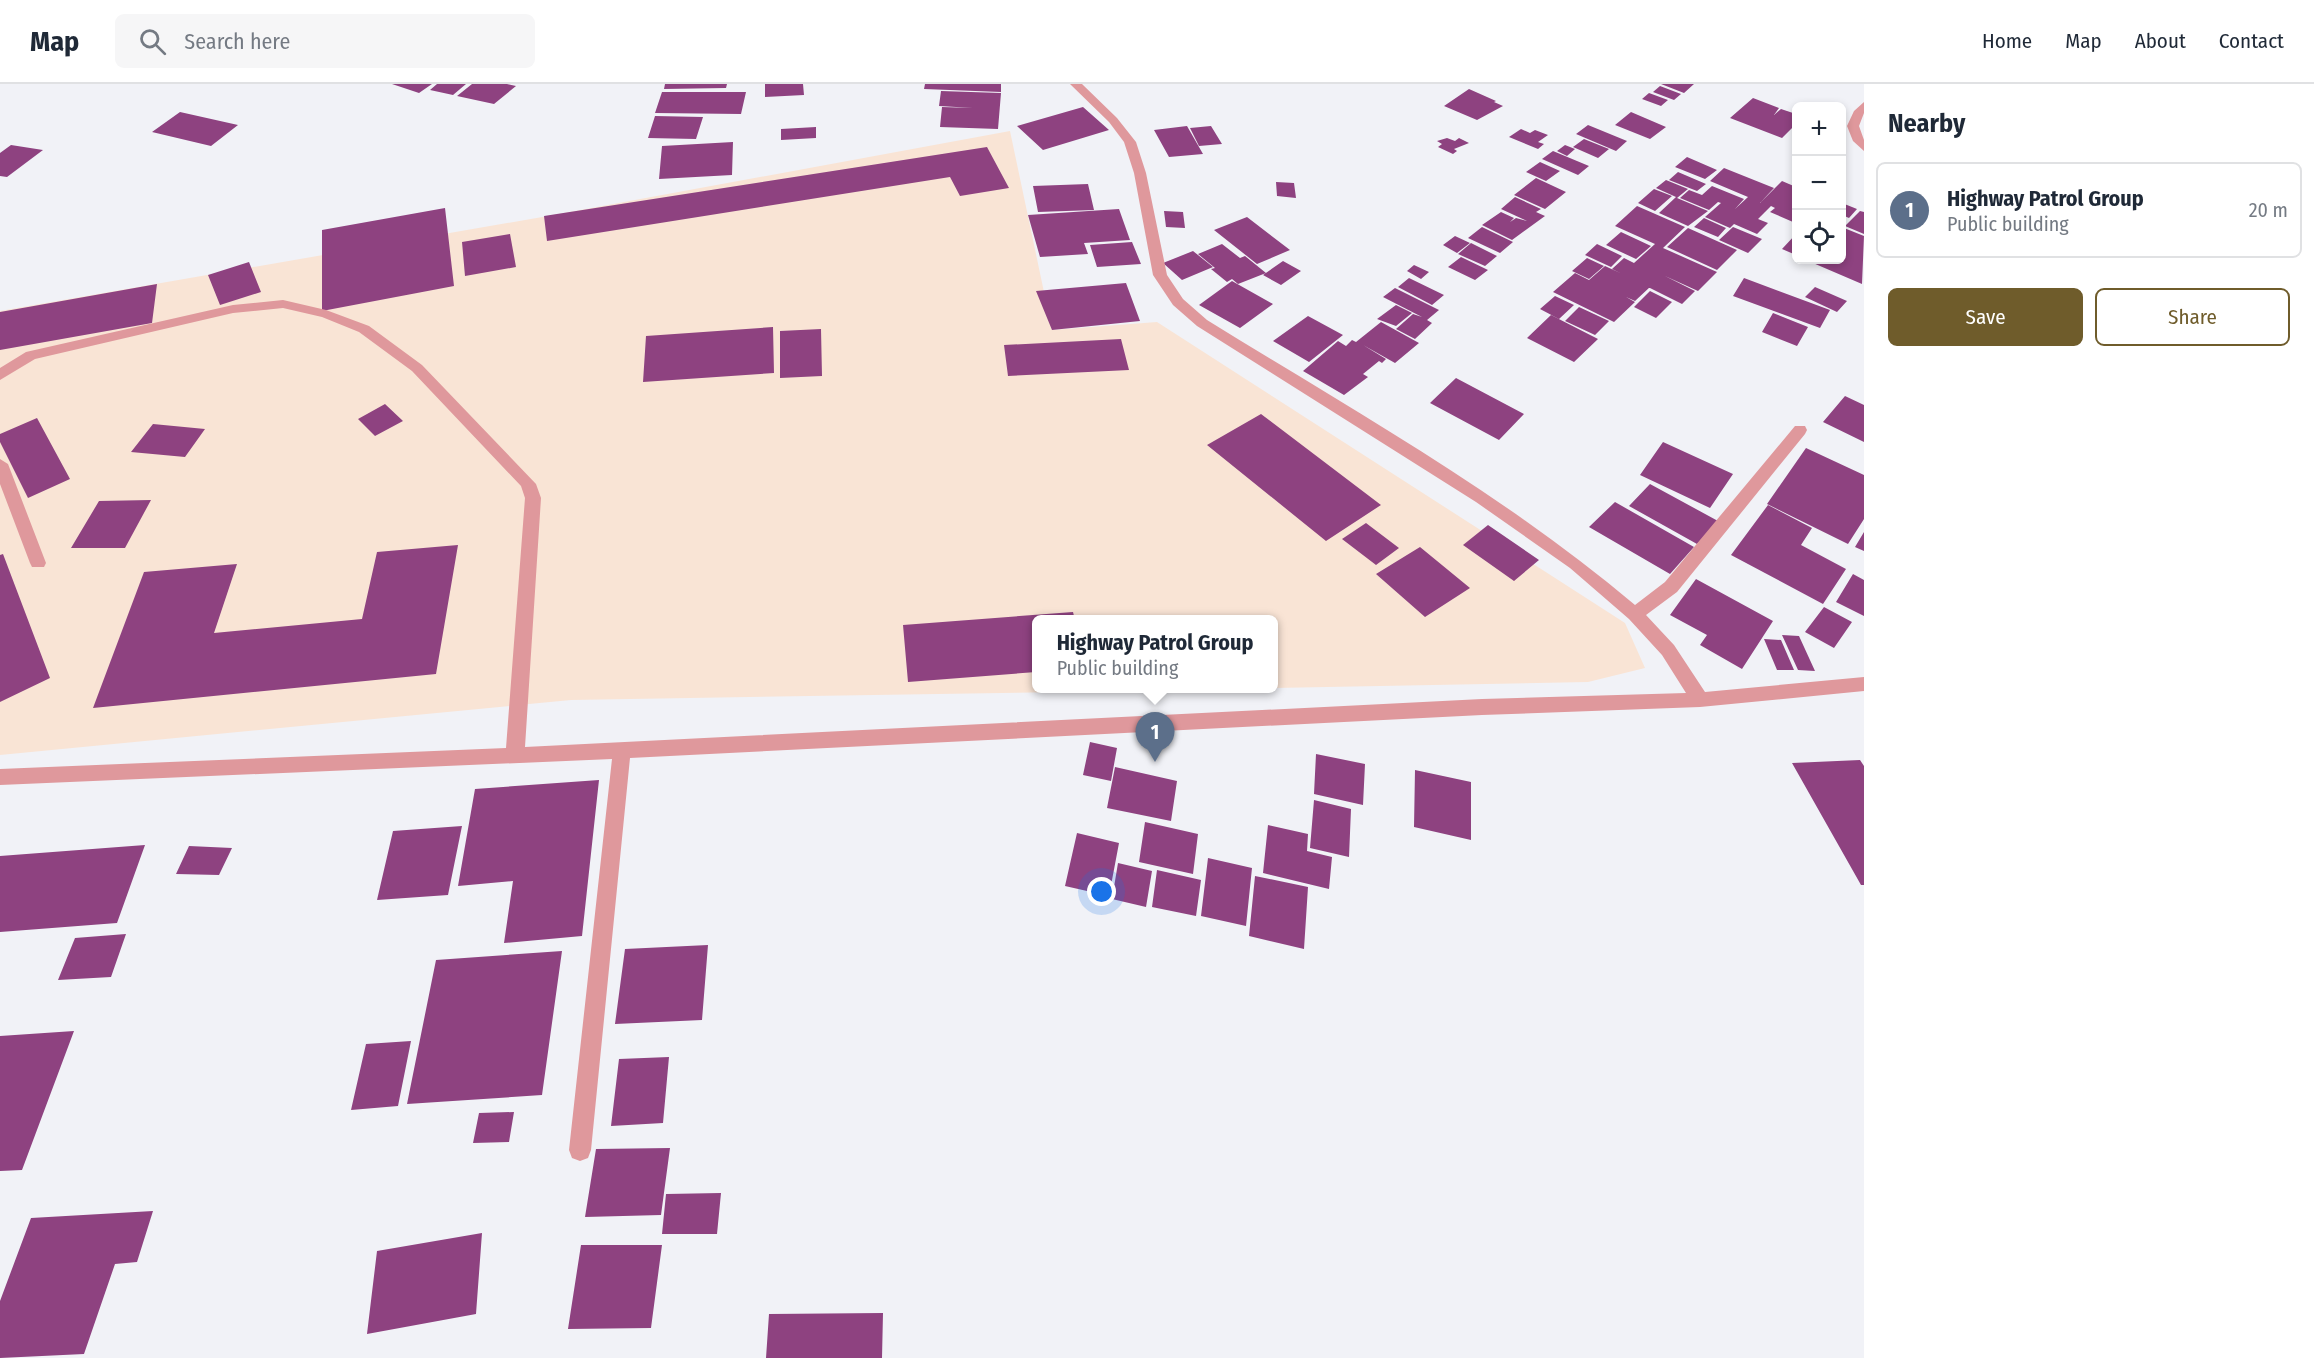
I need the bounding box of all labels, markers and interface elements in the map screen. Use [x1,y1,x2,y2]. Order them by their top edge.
search box [115,14,535,68]
text: Map [30,25,79,58]
icon: search [136,25,169,58]
text: Search here [184,28,290,55]
text: Home [1982,28,2032,54]
text: Map [2065,28,2102,54]
text: About [2135,28,2186,54]
text: Contact [2219,28,2284,54]
map controls [1792,102,1846,264]
button: + [1792,102,1846,156]
text: Nearby [1888,108,1965,139]
button: − [1792,156,1846,210]
text: Highway Patrol Group [1947,185,2144,212]
text: 1 [1905,198,1914,222]
text: 20 m [2249,198,2288,222]
button: locate [1792,210,1846,264]
text: Public building [1947,212,2069,236]
button: Save [1888,288,2083,346]
button: Share [2095,288,2290,346]
popup [1032,615,1278,693]
text: Highway Patrol Group [1057,629,1253,656]
text: Public building [1057,656,1178,680]
pin: 1 [1136,712,1174,762]
your location [1087,877,1116,906]

